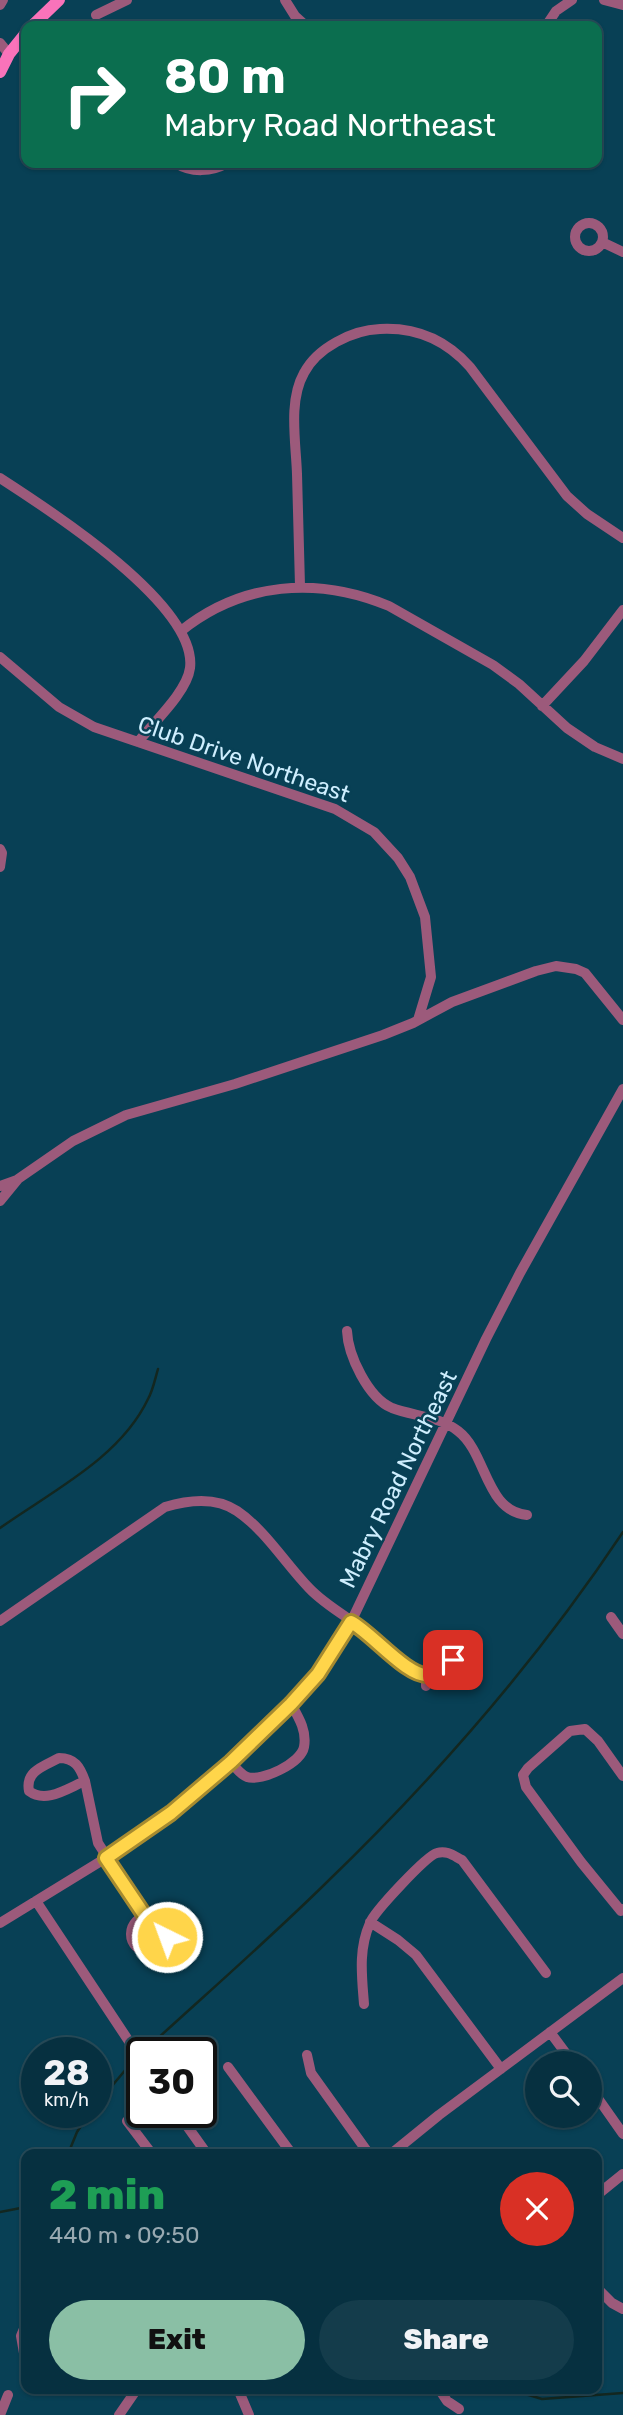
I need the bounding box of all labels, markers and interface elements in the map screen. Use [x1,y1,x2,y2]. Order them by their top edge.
text: 80 m [164,47,286,105]
icon: right [49,49,140,140]
text: Mabry Road Northeast [164,106,496,144]
street label: Club Drive Northeast [134,710,354,808]
street label: Mabry Road Northeast [333,1366,463,1592]
pin [423,1630,483,1690]
icon: arrive [434,1641,472,1679]
position arrow [130,1900,204,1974]
speed limit sign: 30 [126,2037,217,2128]
map controls [525,2051,602,2128]
button: search [525,2051,602,2128]
text: 28 [43,2052,90,2094]
text: km/h [44,2089,89,2111]
text: 2 min [49,2170,165,2220]
button: close [500,2172,574,2246]
text: 440 m · 09:50 [49,2221,200,2249]
button: Exit [49,2300,305,2380]
button: Share [319,2300,574,2380]

